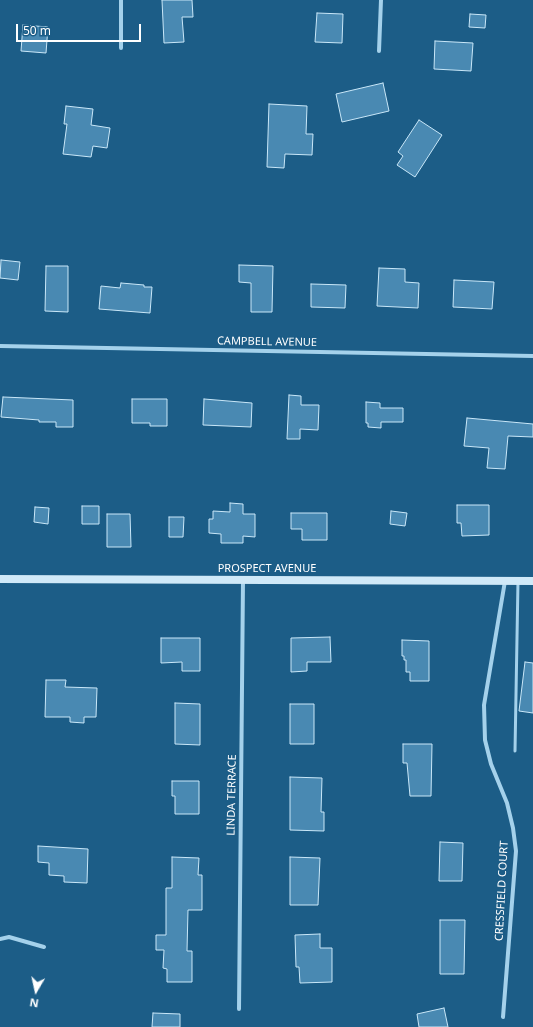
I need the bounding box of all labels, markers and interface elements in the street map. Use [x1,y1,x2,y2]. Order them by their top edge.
scale bar [18,16,143,42]
text: 50 m [23,22,51,39]
street label: CAMPBELL AVENUE [217,335,317,349]
street label: PROSPECT AVENUE [218,562,316,576]
street label: LINDA TERRACE [225,754,239,836]
street label: CRESSFIELD COURT [493,840,511,942]
north arrow [16,971,56,1011]
text: N [28,995,40,1011]

